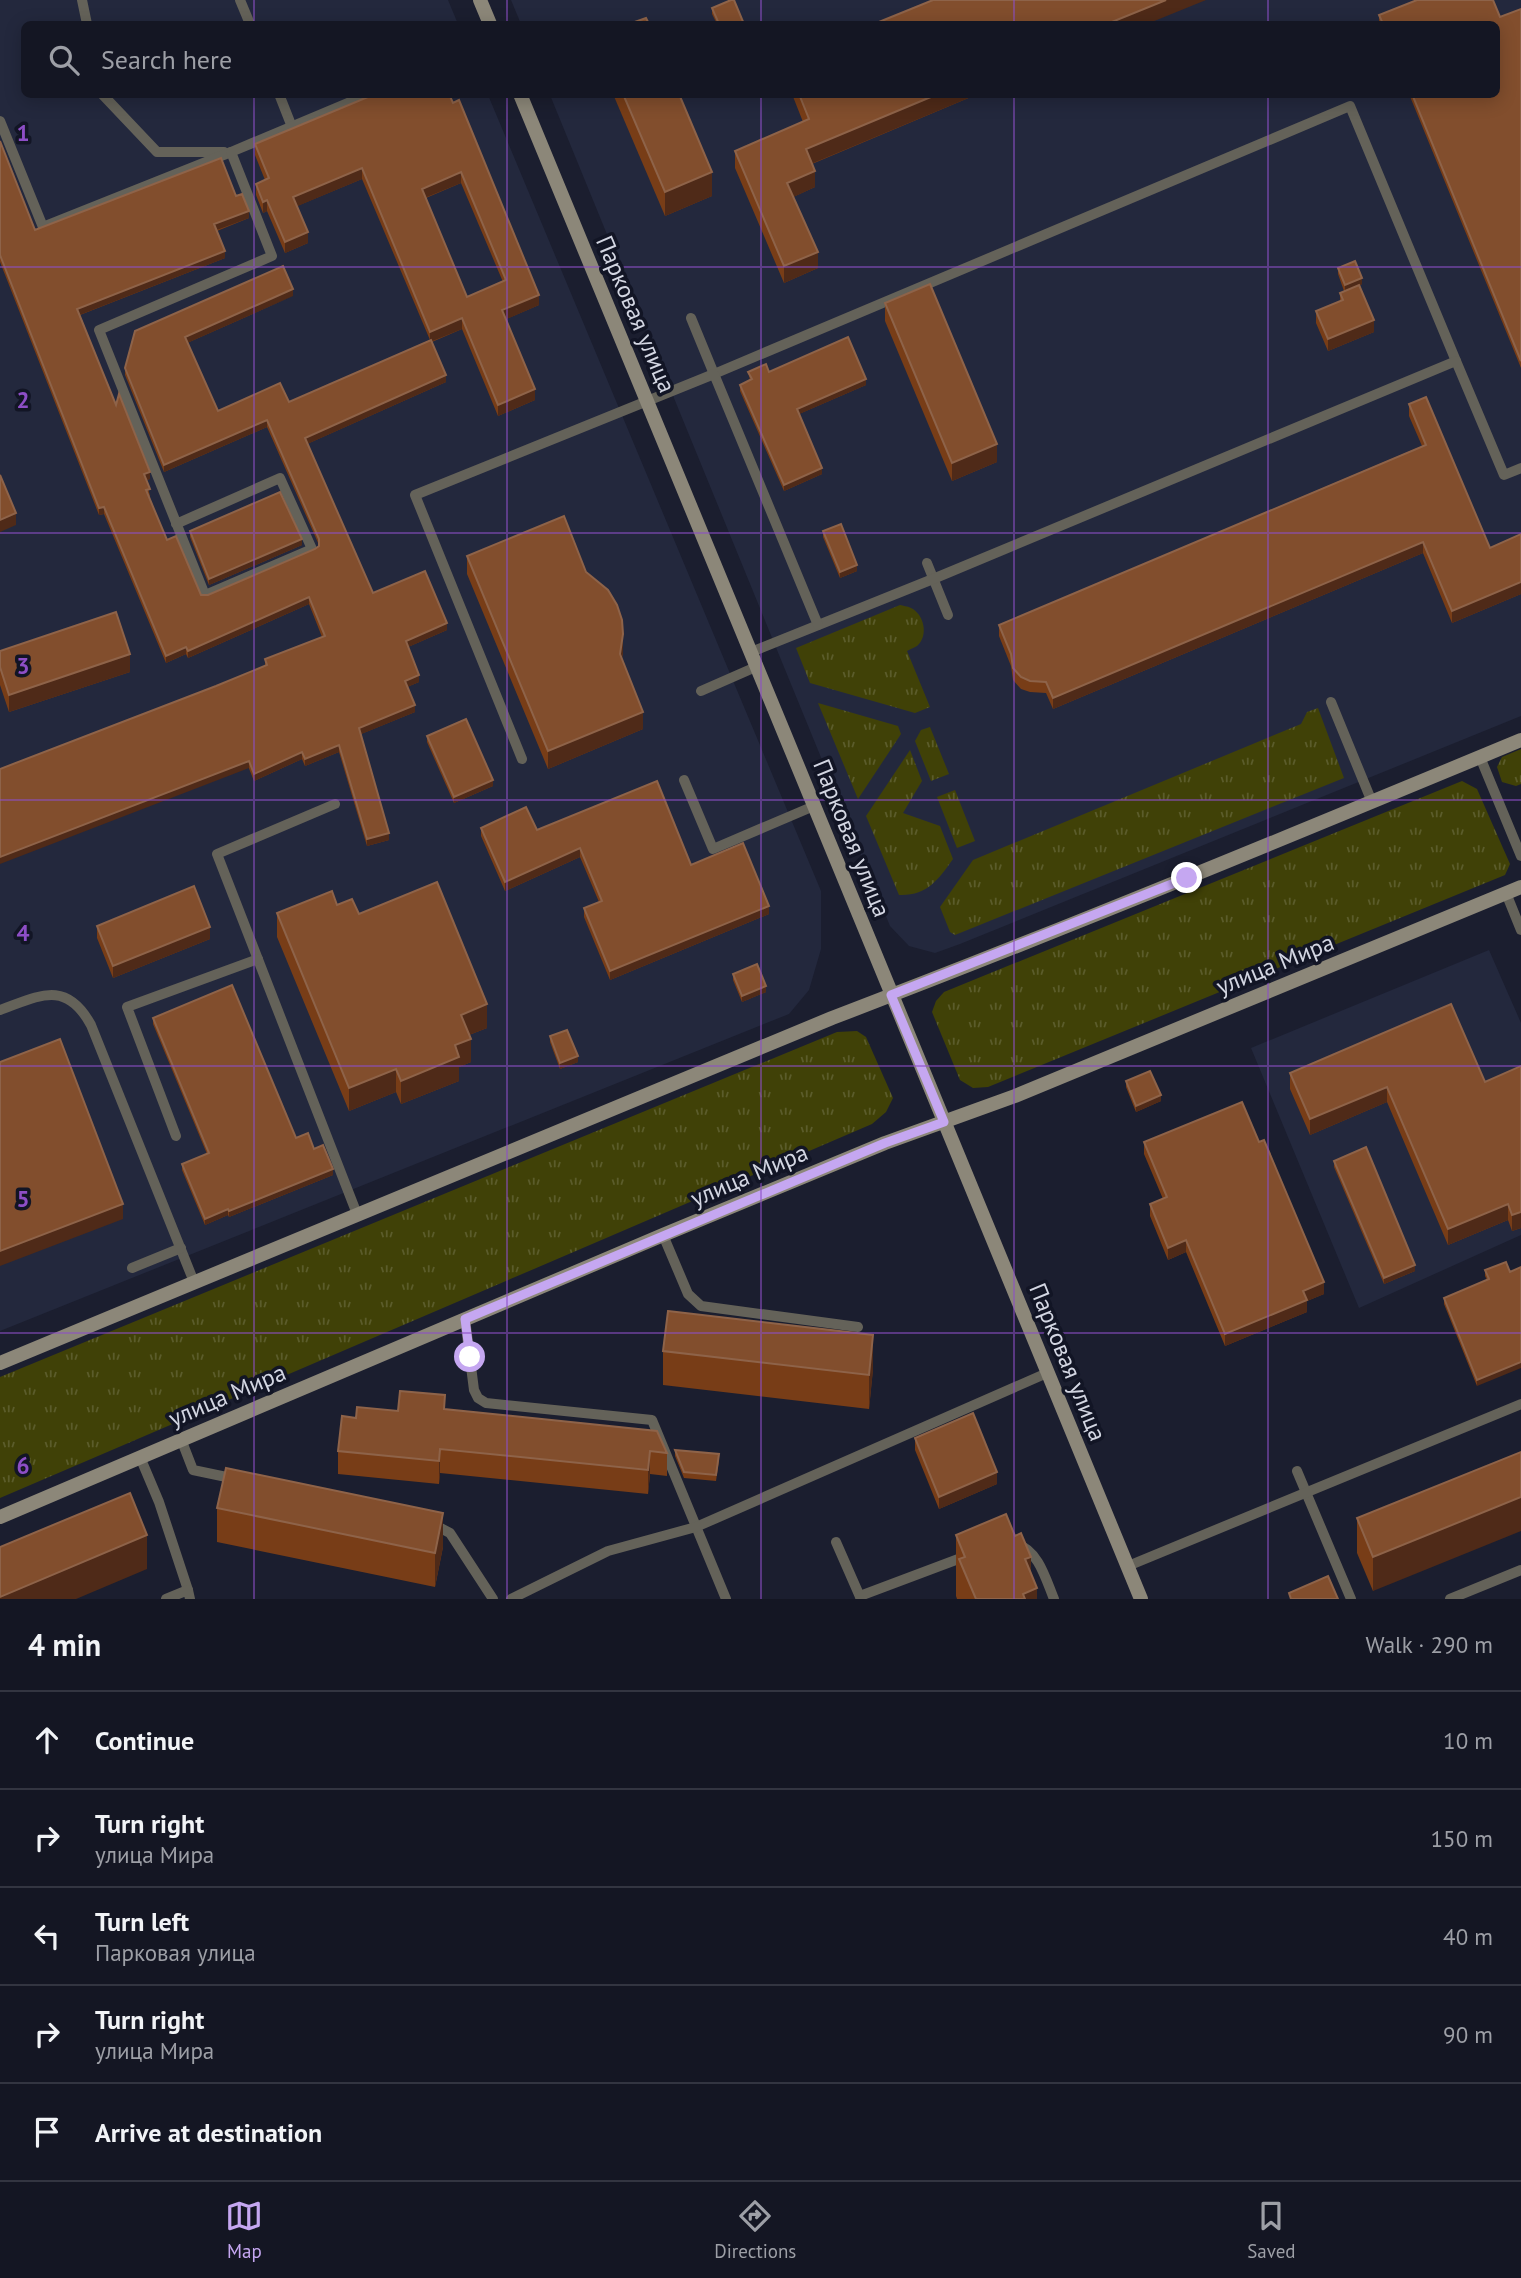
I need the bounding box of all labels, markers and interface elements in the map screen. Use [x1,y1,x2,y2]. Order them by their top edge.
search box [21,21,1500,98]
icon: search [45,41,83,79]
text: Search here [101,43,232,76]
text: 1 [16,118,30,147]
street label: Парковая улица [589,231,683,397]
text: 2 [16,385,30,414]
text: 3 [16,651,30,680]
street label: Парковая улица [806,755,898,921]
route end [1171,862,1202,893]
text: 4 [16,918,30,947]
street label: улица Мира [1211,926,1339,1002]
street label: улица Мира [686,1136,812,1214]
text: 5 [16,1184,30,1213]
street label: Парковая улица [1022,1279,1114,1445]
route start [454,1341,485,1372]
street label: улица Мира [164,1356,290,1434]
text: 6 [16,1451,30,1480]
text: 4 min [28,1625,101,1664]
text: Walk · 290 m [1366,1630,1493,1659]
icon: ahead [28,1721,66,1759]
text: Continue [95,1724,194,1757]
text: 10 m [1443,1726,1493,1755]
text: Turn right [95,1807,204,1840]
icon: right [28,1819,66,1857]
text: 150 m [1431,1824,1493,1853]
text: улица Мира [95,1840,214,1869]
text: Turn left [95,1905,189,1938]
icon: left [28,1917,66,1955]
text: 40 m [1443,1922,1493,1951]
text: Парковая улица [95,1938,256,1967]
text: Turn right [95,2003,204,2036]
icon: right [28,2015,66,2053]
text: 90 m [1443,2020,1493,2049]
text: улица Мира [95,2036,214,2065]
icon: arrive [28,2113,66,2151]
text: Arrive at destination [95,2116,322,2149]
tab: Map [225,2197,263,2263]
tab: Directions [714,2197,796,2263]
tab: Saved [1247,2197,1296,2263]

